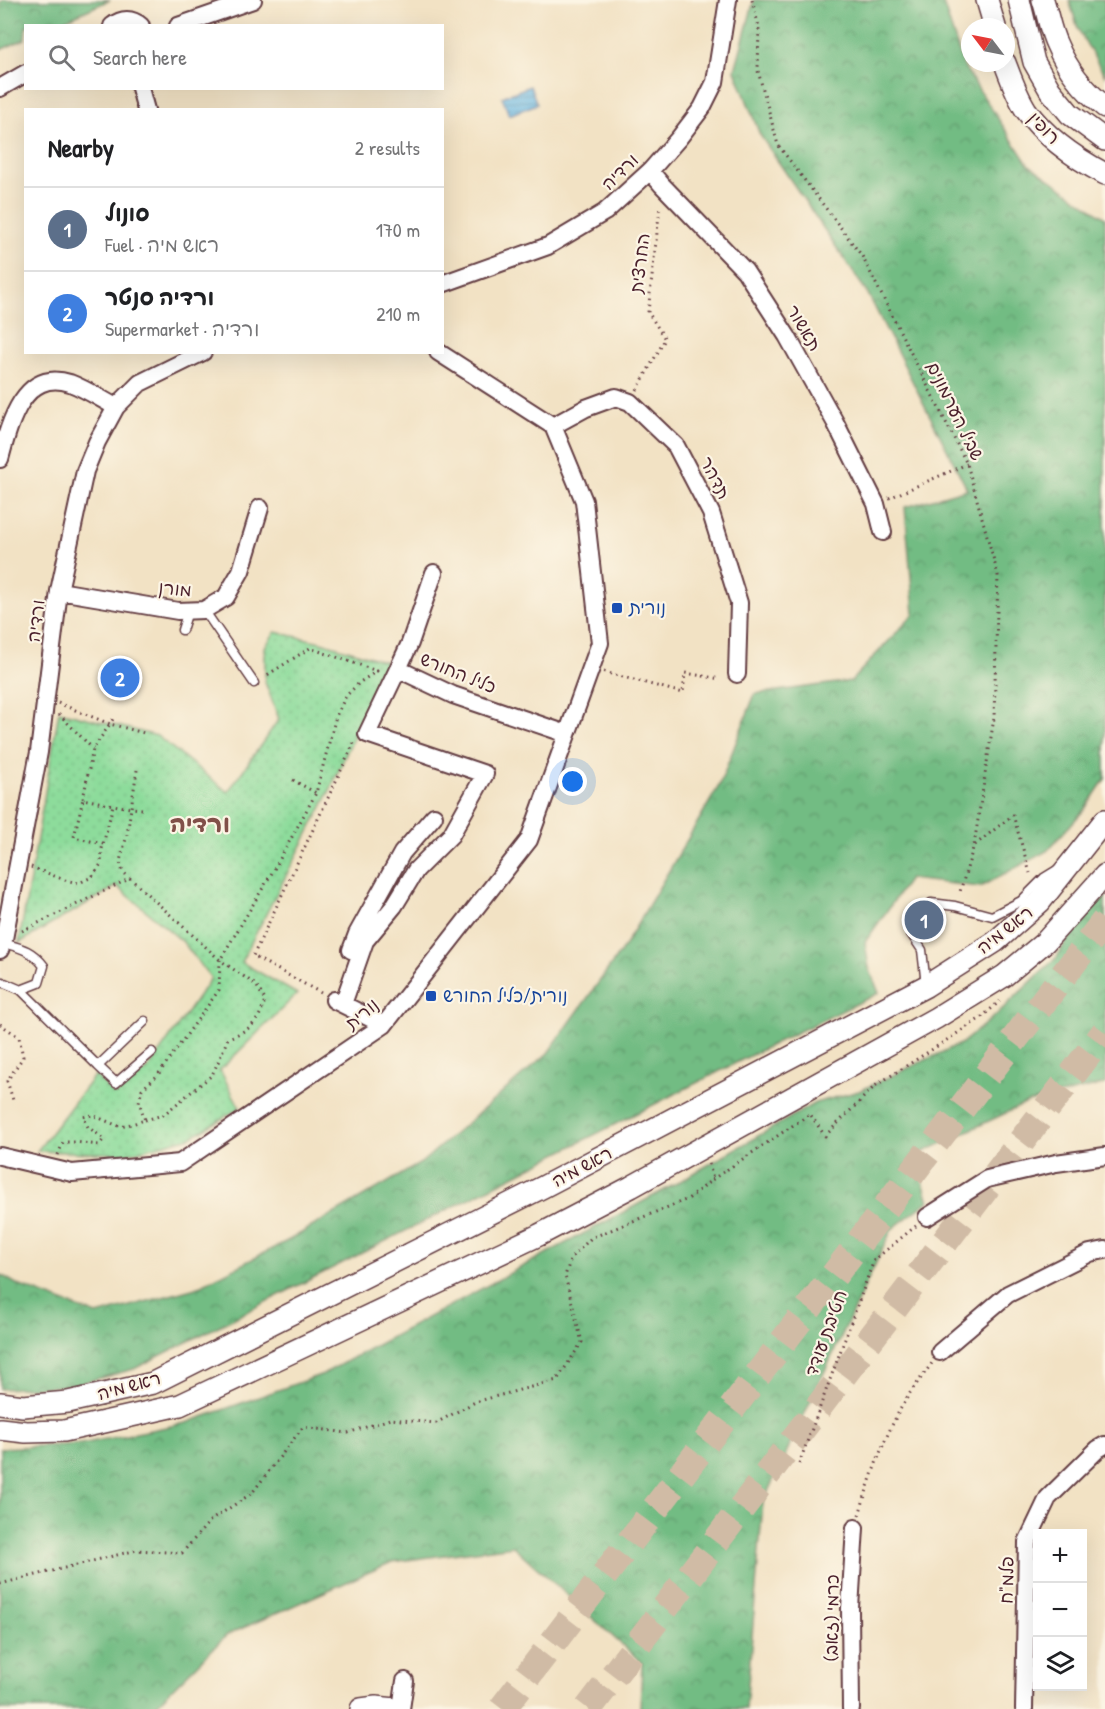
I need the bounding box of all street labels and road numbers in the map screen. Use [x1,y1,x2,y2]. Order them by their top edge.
street label: רופין [1023,106,1066,150]
street label: ורדיה [596,148,644,196]
street label: החרצית [623,231,656,295]
street label: תאשור [781,300,828,356]
street label: שביל הערמונים [921,357,990,464]
street label: תדהר [694,452,737,503]
street label: מורן [158,575,193,602]
street label: ורדיה [20,598,51,644]
street label: כליל החורש [416,646,500,699]
street label: ראש מיה [971,900,1038,959]
street label: נורית [339,992,384,1036]
street label: ראש מיה [547,1140,616,1193]
street label: חטיבת עודד [798,1286,853,1380]
street label: ראש מיה [94,1365,163,1406]
street label: פלמ"ח [994,1556,1019,1604]
street label: כרמי (זאב) [818,1574,845,1662]

